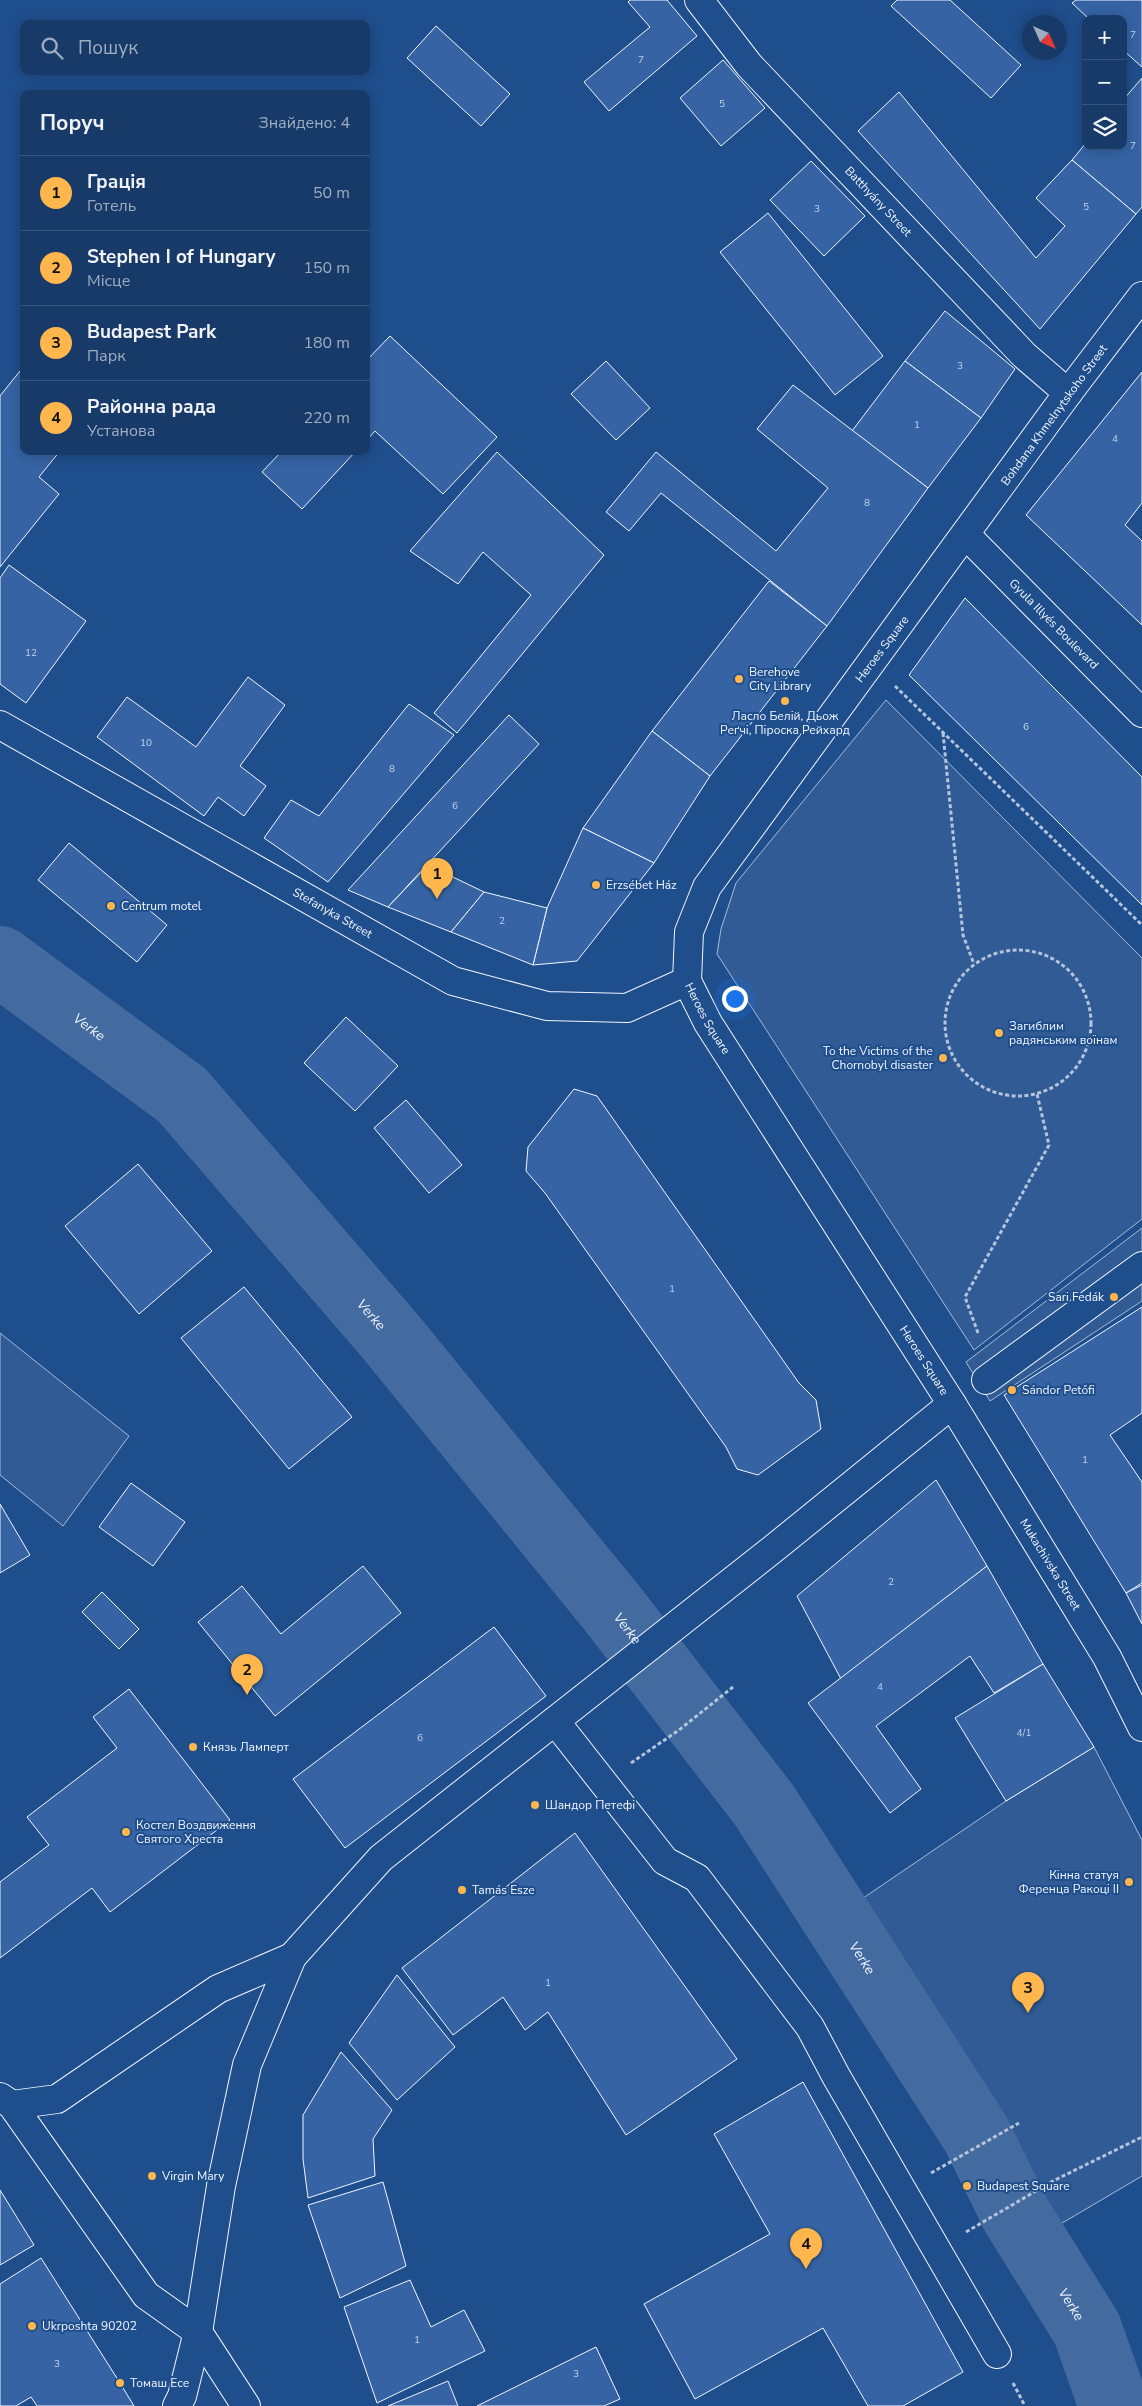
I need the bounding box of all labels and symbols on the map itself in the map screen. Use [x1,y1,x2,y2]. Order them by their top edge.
north arrow [1022,15,1067,60]
house number: 7 [1130,28,1136,42]
house number: 7 [638,53,644,67]
house number: 5 [719,97,725,111]
house number: 7 [1130,139,1136,153]
street label: Batthyány Street [841,163,916,240]
house number: 5 [1083,200,1089,214]
house number: 3 [814,202,820,216]
street label: Bohdana Khmelnytskoho Street [997,341,1111,489]
house number: 3 [957,359,963,373]
house number: 1 [914,418,920,432]
house number: 4 [1112,432,1118,446]
house number: 8 [864,496,870,510]
street label: Gyula Illyés Boulevard [1006,575,1102,673]
street label: Heroes Square [852,612,912,686]
house number: 12 [25,646,37,660]
place label: Berehove City Library [749,664,812,694]
marker: Berehove City Library [733,673,745,685]
marker: Ласло Белій, Дьож Реґчі, Піроска Рейхард [779,695,791,707]
place label: Ласло Белій, Дьож Реґчі, Піроска Рейхард [720,708,850,738]
house number: 6 [1023,720,1029,734]
house number: 10 [140,736,152,750]
house number: 8 [389,762,395,776]
house number: 6 [452,799,458,813]
pin: 1 [421,858,453,899]
place label: Erzsébet Ház [606,877,677,893]
marker: Erzsébet Ház [590,879,602,891]
street label: Stefanyka Street [290,884,376,942]
place label: Centrum motel [121,898,202,914]
marker: Centrum motel [105,900,117,912]
house number: 2 [499,914,505,928]
street label: Heroes Square [681,980,734,1057]
your location [722,986,748,1012]
water label: Verke [69,1009,109,1046]
place label: Загиблим радянським воїнам [1009,1018,1117,1048]
marker: Загиблим радянським воїнам [993,1027,1005,1039]
place label: To the Victims of the Chornobyl disaster [823,1043,934,1073]
marker: To the Victims of the Chornobyl disaster [937,1052,949,1064]
house number: 1 [669,1282,675,1296]
place label: Sari Fedák [1048,1289,1105,1305]
marker: Sari Fedák [1108,1291,1120,1303]
water label: Verke [352,1295,390,1335]
street label: Heroes Square [896,1322,952,1398]
place label: Sándor Petőfi [1022,1382,1095,1398]
marker: Sándor Petőfi [1006,1384,1018,1396]
house number: 1 [1082,1453,1088,1467]
street label: Mukachivska Street [1016,1516,1085,1614]
house number: 2 [888,1575,894,1589]
water label: Verke [609,1609,646,1649]
pin: 2 [231,1654,263,1695]
house number: 4 [877,1680,883,1694]
house number: 4/1 [1017,1726,1031,1740]
house number: 6 [417,1731,423,1745]
place label: Князь Ламперт [203,1739,290,1755]
marker: Князь Ламперт [187,1741,199,1753]
place label: Шандор Петефі [545,1797,635,1813]
marker: Шандор Петефі [529,1799,541,1811]
place label: Костел Воздвиження Святого Хреста [136,1817,256,1847]
marker: Костел Воздвиження Святого Хреста [120,1826,132,1838]
place label: Кінна статуя Ференца Ракоці II [1019,1867,1119,1897]
marker: Кінна статуя Ференца Ракоці II [1123,1876,1135,1888]
place label: Tamás Esze [472,1882,535,1898]
marker: Tamás Esze [456,1884,468,1896]
water label: Verke [844,1938,880,1979]
pin: 3 [1012,1972,1044,2013]
house number: 1 [545,1976,551,1990]
place label: Virgin Mary [161,2168,225,2184]
marker: Virgin Mary [146,2170,158,2182]
place label: Budapest Square [977,2178,1070,2194]
marker: Budapest Square [961,2180,973,2192]
pin: 4 [790,2228,822,2269]
water label: Verke [1054,2284,1089,2325]
place label: Ukrposhta 90202 [42,2318,137,2334]
marker: Ukrposhta 90202 [26,2320,38,2332]
house number: 1 [414,2333,420,2347]
house number: 3 [54,2357,60,2371]
house number: 3 [573,2367,579,2381]
place label: Томаш Есе [130,2375,189,2391]
marker: Томаш Есе [114,2377,126,2389]

